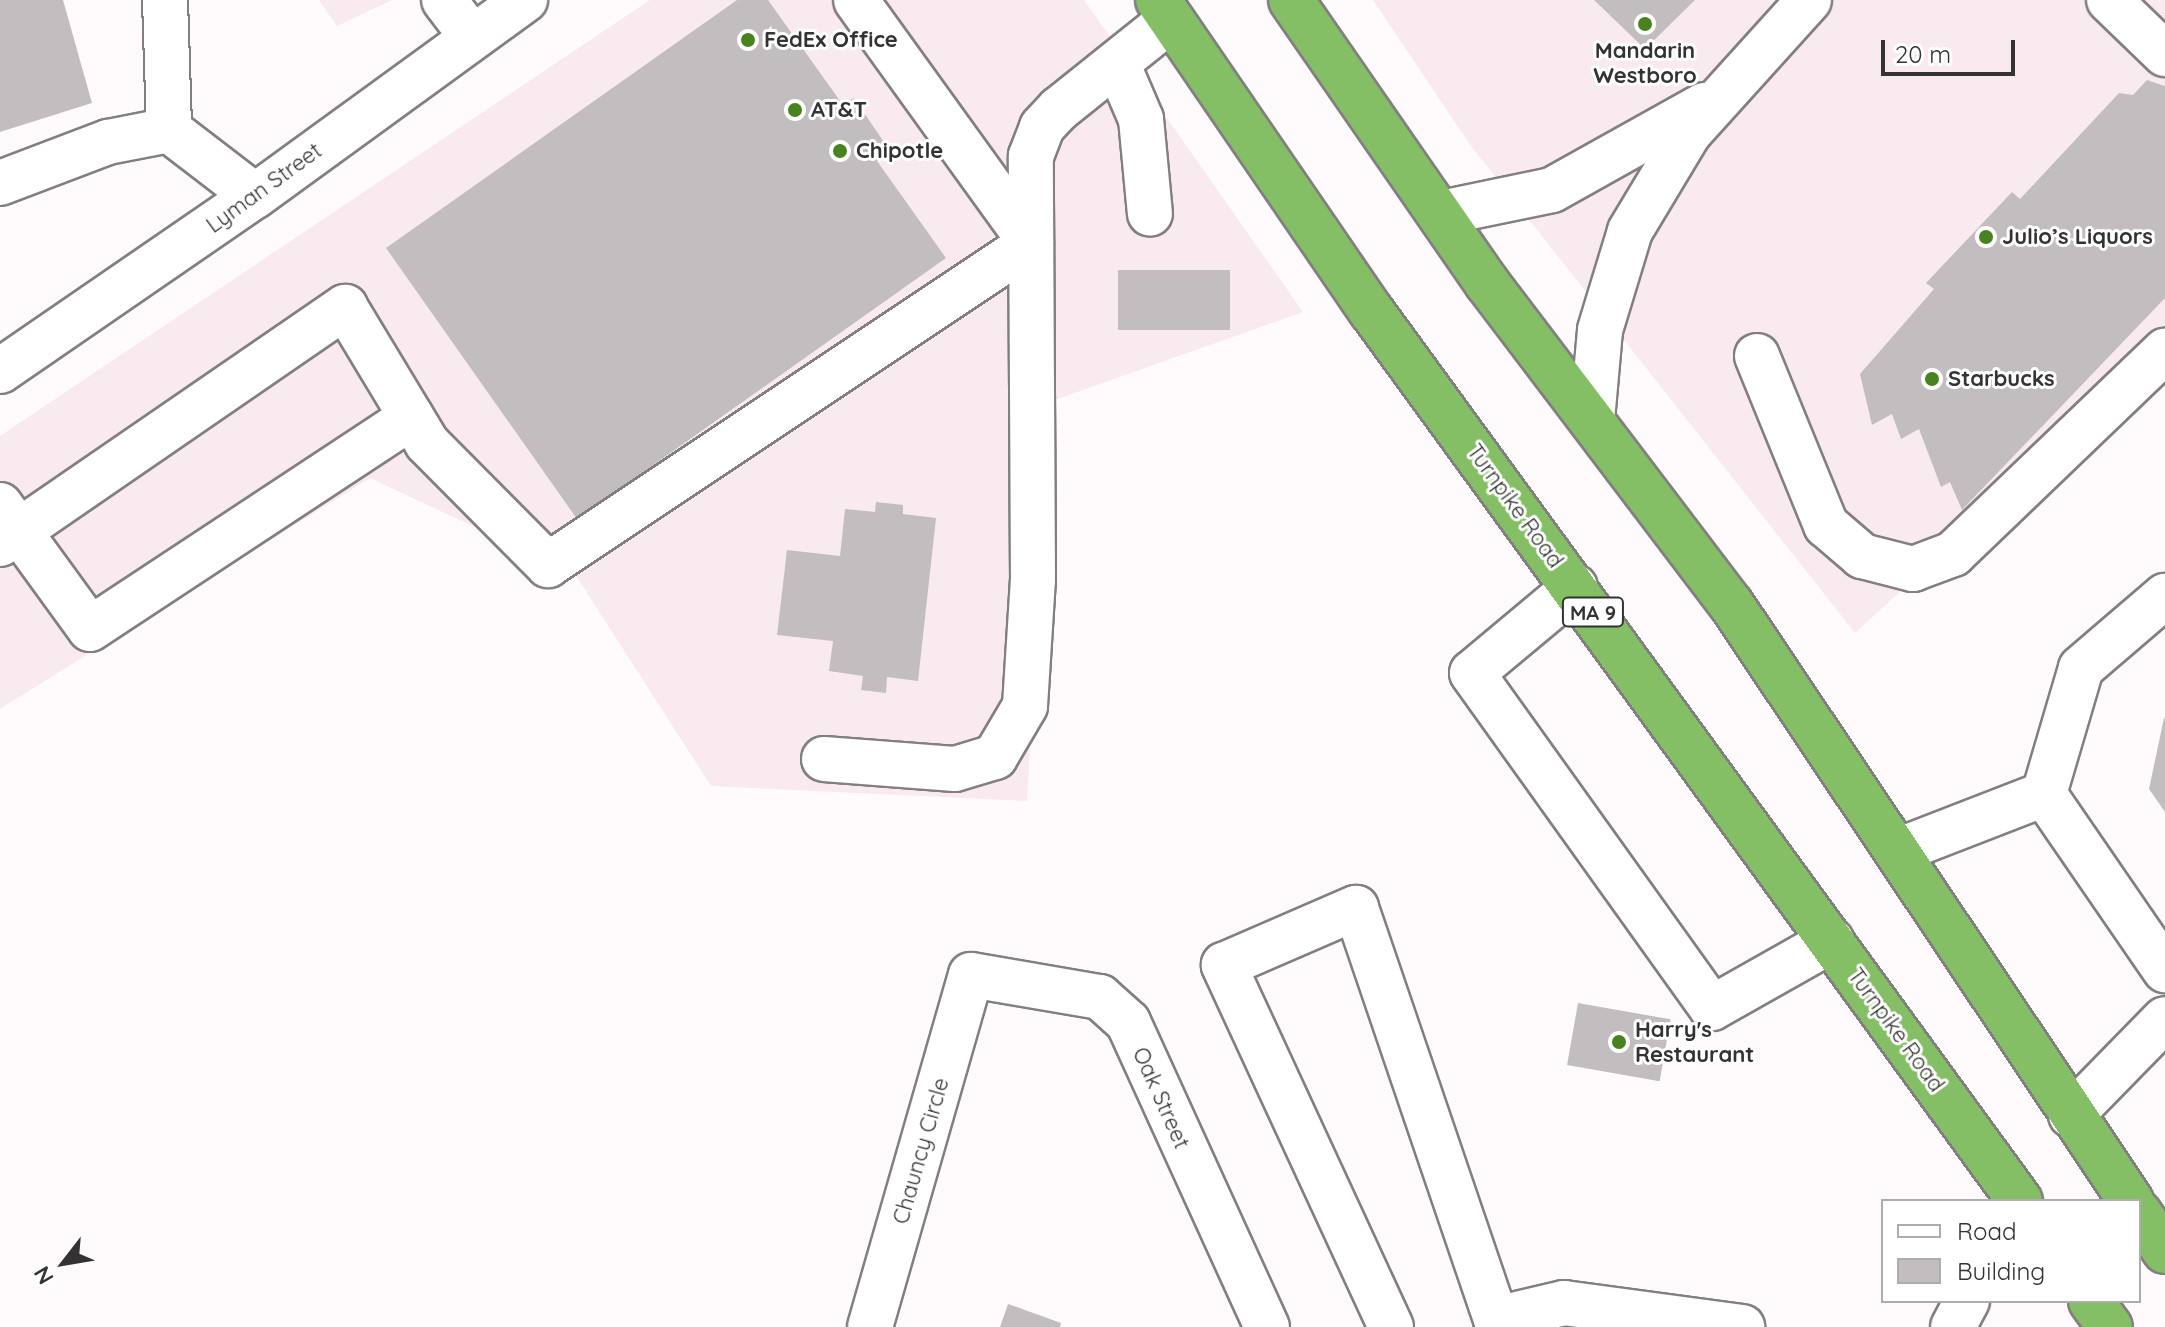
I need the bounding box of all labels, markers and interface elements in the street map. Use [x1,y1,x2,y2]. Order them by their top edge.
marker: Mandarin Westboro [1636,15,1654,33]
scale bar [1885,24,2019,74]
place label: FedEx Office [764,27,898,53]
marker: FedEx Office [739,31,757,49]
place label: Mandarin Westboro [1593,37,1697,88]
text: 20 m [1895,39,1951,69]
place label: AT&T [811,97,867,123]
marker: AT&T [786,101,804,119]
street label: Lyman Street [201,137,327,239]
place label: Chipotle [856,138,943,164]
marker: Chipotle [831,142,849,160]
place label: Julio’s Liquors [2002,224,2153,250]
marker: Julio’s Liquors [1977,228,1995,246]
place label: Starbucks [1948,366,2055,392]
marker: Starbucks [1923,370,1941,388]
street label: Turnpike Road [1461,439,1569,573]
road number: MA 9 [1561,596,1625,628]
street label: Turnpike Road [1842,963,1950,1097]
place label: Harry's Restaurant [1635,1016,1754,1068]
marker: Harry's Restaurant [1610,1033,1628,1051]
street label: Oak Street [1127,1043,1195,1153]
street label: Chauncy Circle [888,1075,954,1227]
legend [1881,1199,2141,1303]
text: Road [1957,1216,2017,1246]
north arrow [24,1223,104,1303]
text: Building [1957,1256,2045,1286]
text: N [27,1261,60,1290]

